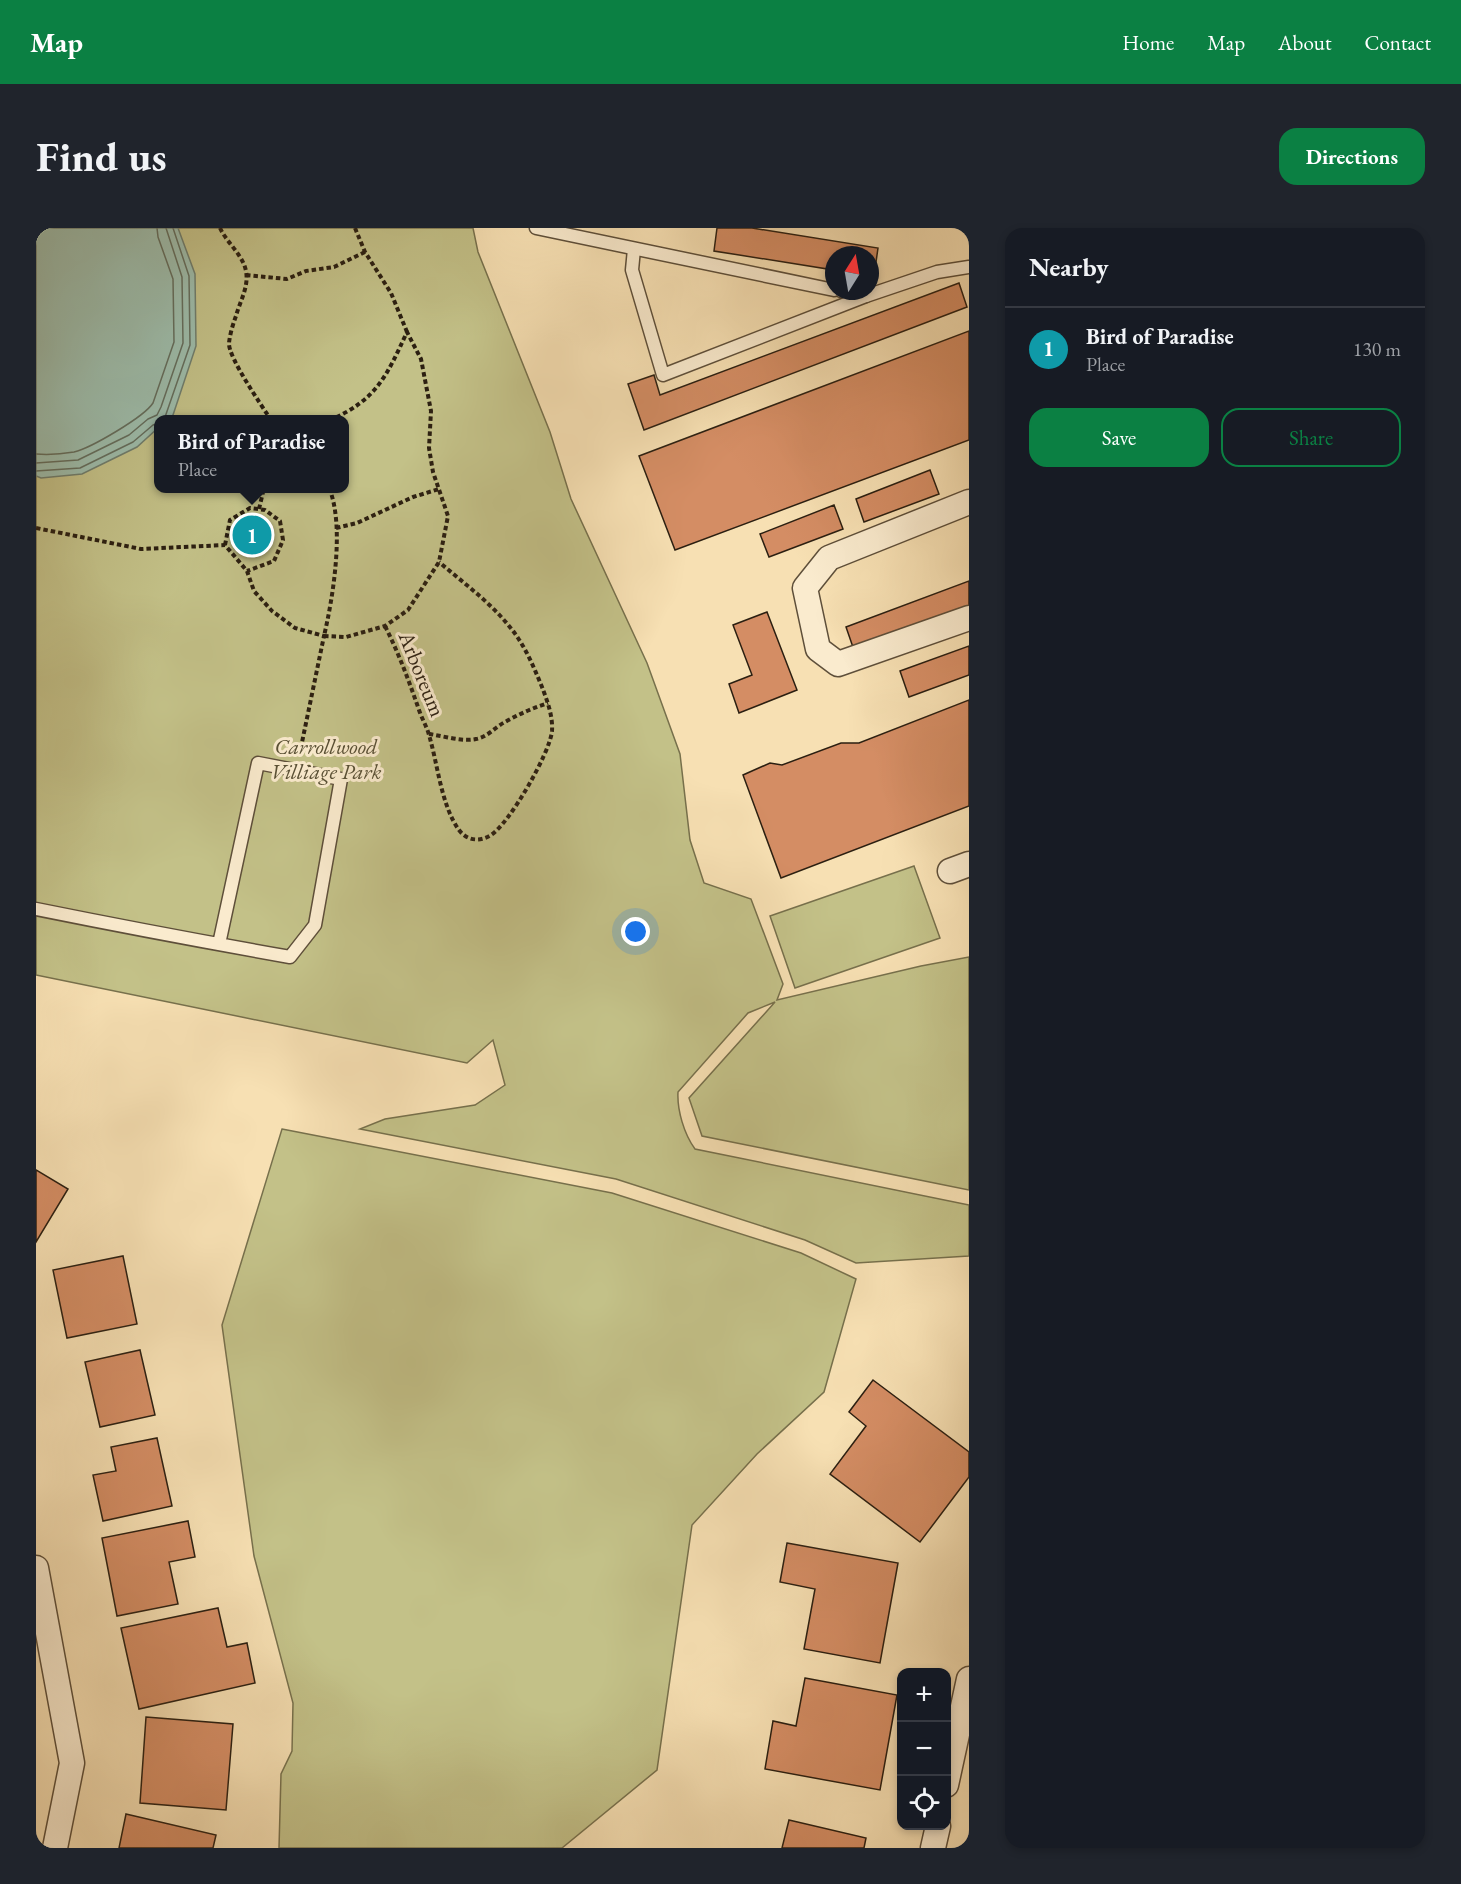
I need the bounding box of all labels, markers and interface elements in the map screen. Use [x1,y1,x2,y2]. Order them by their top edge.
text: Map [30,24,83,60]
text: Home [1122,29,1174,56]
text: Map [1207,29,1245,56]
text: About [1278,29,1331,56]
text: Contact [1364,29,1431,56]
button: Directions [1279,128,1425,185]
text: Find us [36,129,167,184]
north arrow [825,246,879,300]
text: Nearby [1029,250,1109,284]
text: Bird of Paradise [1086,322,1234,351]
text: 1 [1043,336,1054,362]
text: 130 m [1353,336,1401,362]
text: Place [1086,351,1125,377]
button: Save [1029,408,1209,467]
button: Share [1221,408,1401,467]
popup [154,415,349,493]
text: Bird of Paradise [178,427,325,456]
text: Place [178,456,217,482]
pin: 1 [232,512,272,558]
street label: Arboreum [391,626,452,721]
park label: Carrollwood Villiage Park [270,732,382,786]
your location [621,917,650,946]
map controls [897,1668,951,1830]
button: + [897,1668,951,1722]
button: − [897,1722,951,1776]
button: locate [897,1776,951,1830]

